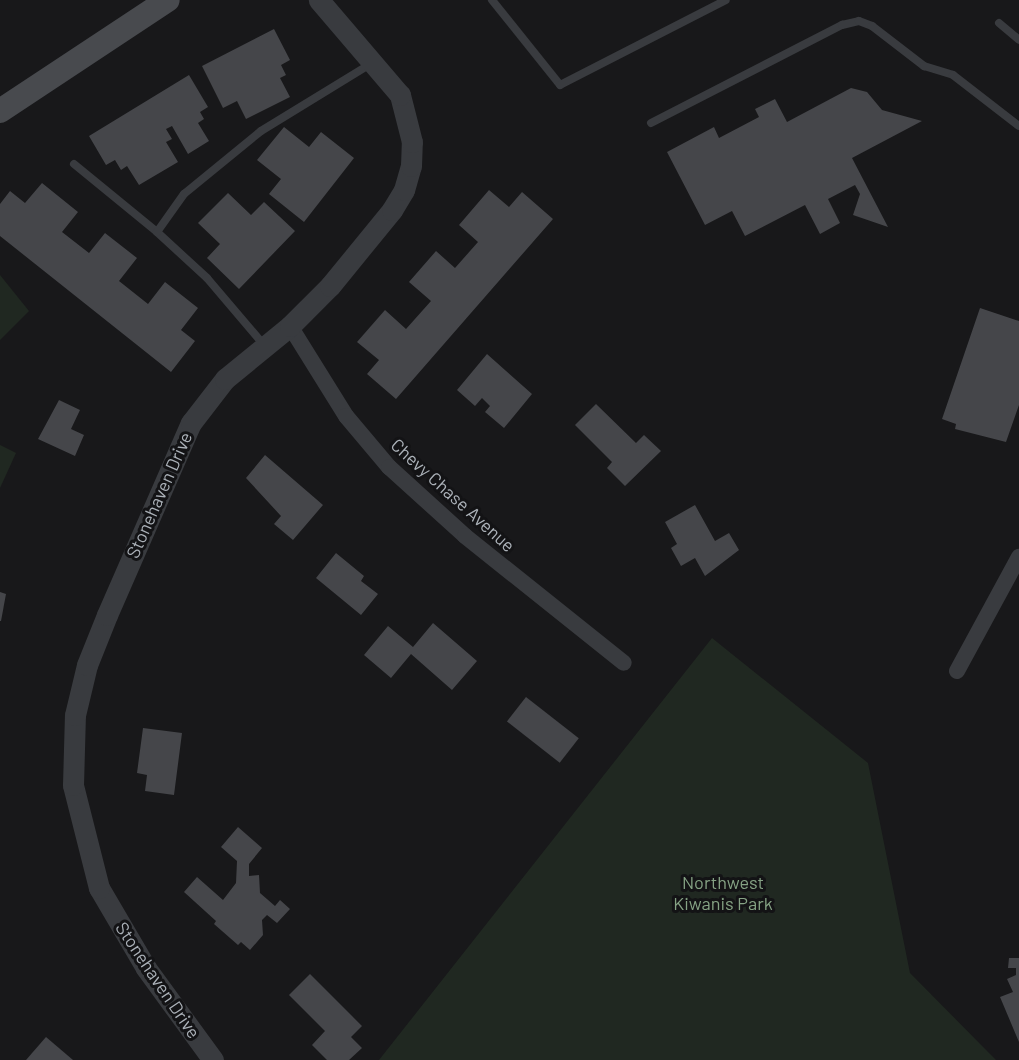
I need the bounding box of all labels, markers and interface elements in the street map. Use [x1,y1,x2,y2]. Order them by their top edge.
street label: Stonehaven Drive [122,429,196,561]
street label: Chevy Chase Avenue [387,434,519,556]
park label: Northwest Kiwanis Park [673,872,773,914]
street label: Stonehaven Drive [111,918,205,1042]

